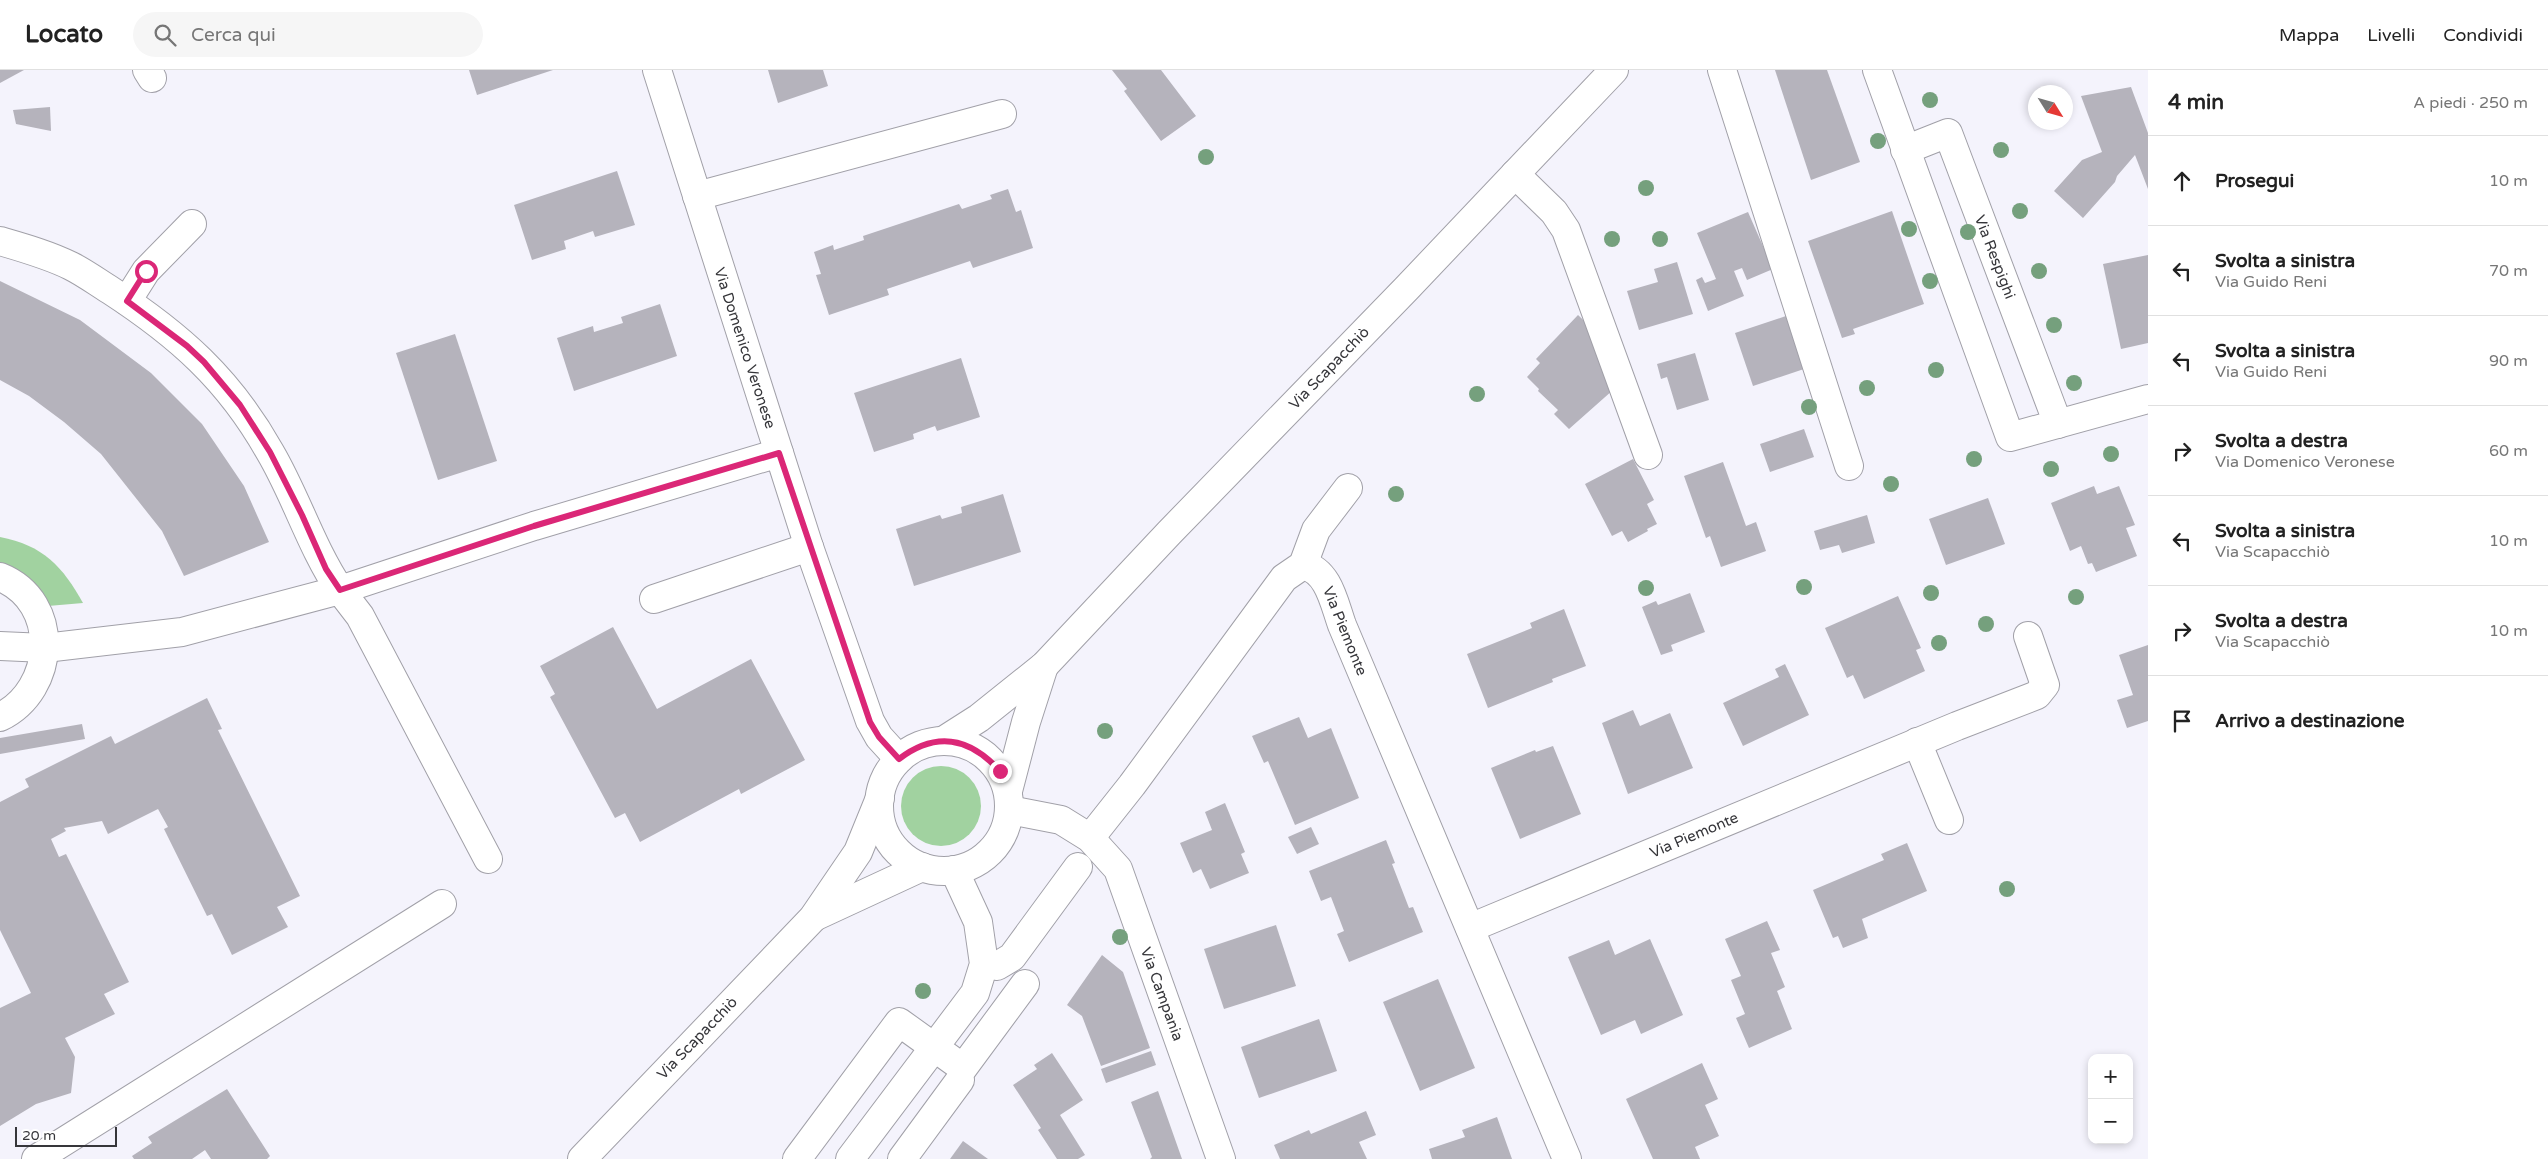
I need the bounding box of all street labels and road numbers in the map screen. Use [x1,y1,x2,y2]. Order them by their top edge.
street label: Via Respighi [1971,213,2019,301]
street label: Via Domenico Veronese [710,265,780,431]
street label: Via Scapacchiò [1285,323,1373,413]
street label: Via Piemonte [1319,584,1371,678]
street label: Via Piemonte [1647,808,1741,862]
street label: Via Campania [1137,945,1187,1043]
street label: Via Scapacchiò [653,993,741,1083]

